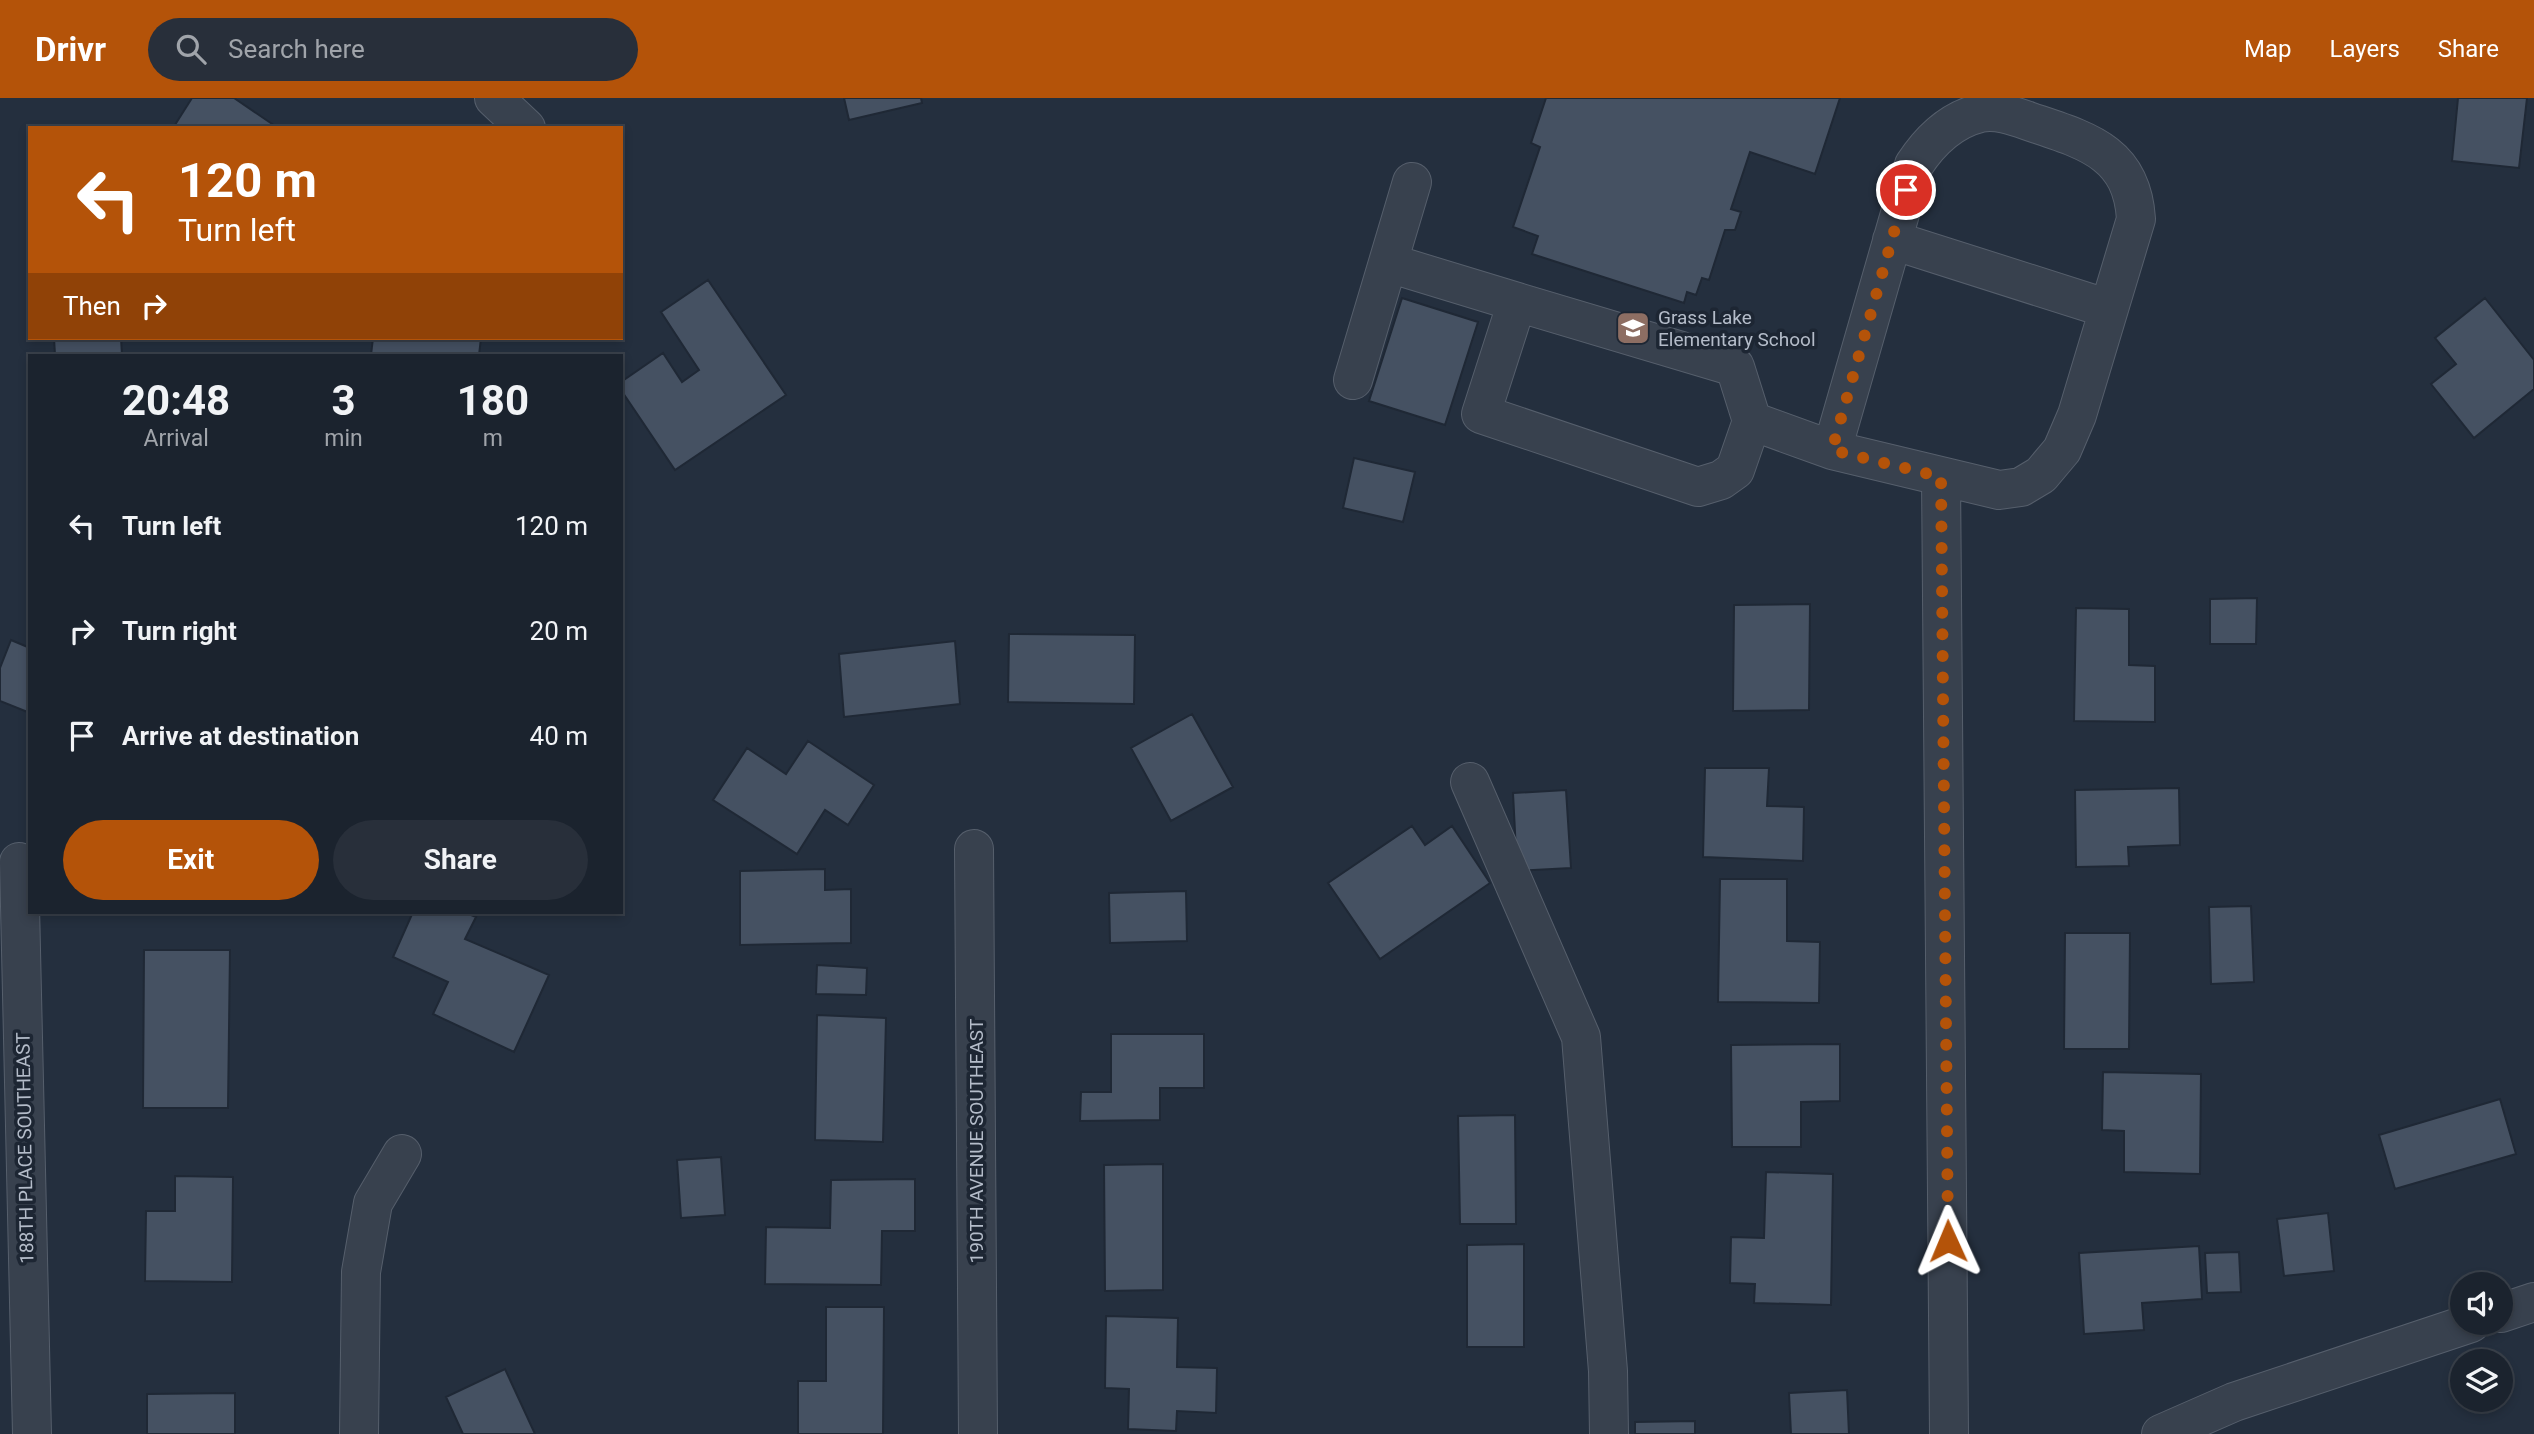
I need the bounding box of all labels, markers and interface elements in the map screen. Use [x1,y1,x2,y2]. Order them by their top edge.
search box [148,18,638,81]
text: Drivr [35,30,106,69]
icon: search [172,30,210,68]
text: Search here [228,34,365,64]
text: Map [2244,35,2292,63]
text: Layers [2330,35,2400,63]
text: Share [2438,35,2499,63]
text: 120 m [178,152,317,209]
icon: left [63,154,154,245]
pin [1876,160,1936,220]
icon: arrive [1887,171,1925,209]
text: Turn left [178,211,296,249]
icon: right [135,287,173,325]
text: Then [63,291,121,321]
place label: Grass Lake Elementary School [1658,306,1816,351]
school or university icon: Grass Lake Elementary School [1614,309,1652,347]
text: 20:48 [122,376,230,425]
text: 3 [331,376,356,425]
text: 180 [457,376,529,425]
text: Arrival [143,425,209,452]
text: min [324,425,363,452]
text: m [483,425,503,452]
icon: left [63,507,101,545]
text: Turn left [122,511,221,541]
text: 120 m [515,511,588,541]
icon: right [63,612,101,650]
text: Turn right [122,616,237,646]
text: 20 m [530,616,588,646]
icon: arrive [63,717,101,755]
text: Arrive at destination [122,721,359,751]
text: 40 m [530,721,588,751]
button: Exit [63,820,319,900]
button: Share [333,820,588,900]
street label: 190TH AVENUE SOUTHEAST [965,1019,988,1263]
street label: 188TH PLACE SOUTHEAST [11,1032,39,1264]
position arrow [1911,1204,1985,1278]
map controls [2450,1272,2513,1412]
button: sound [2450,1272,2513,1335]
button: layers [2450,1349,2513,1412]

